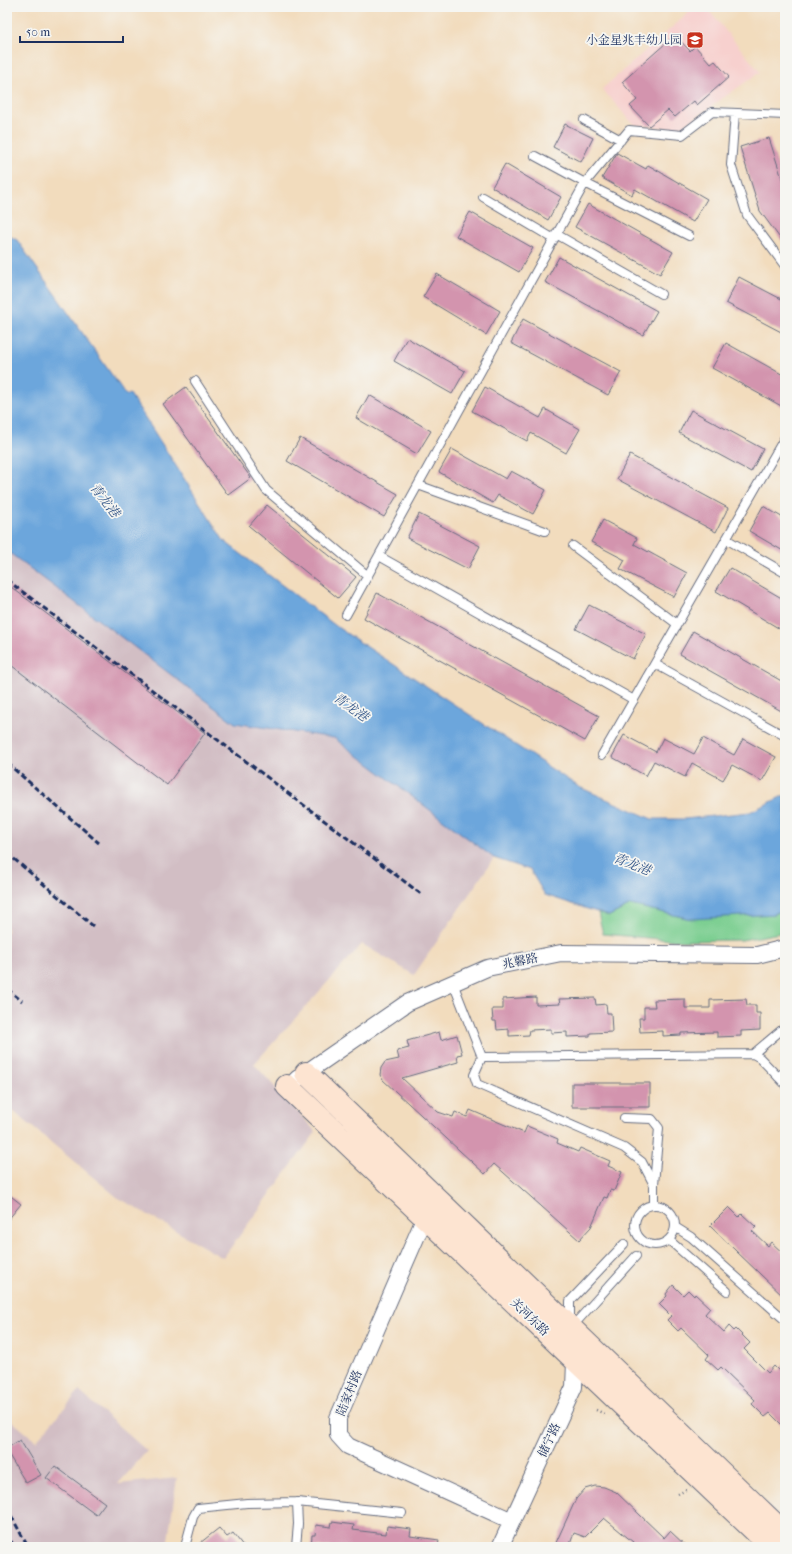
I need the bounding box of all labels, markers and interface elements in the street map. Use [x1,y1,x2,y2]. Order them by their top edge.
scale bar [20,18,123,44]
text: 50 m [26,25,50,39]
school or university icon: 小金星兆丰幼儿园 [685,30,705,50]
place label: 小金星兆丰幼儿园 [586,33,682,47]
water label: 青龙港 [87,480,124,522]
water label: 青龙港 [331,690,373,725]
water label: 青龙港 [611,850,655,879]
street label: 兆馨路 [501,950,539,972]
street label: 关河东路 [508,1295,552,1339]
street label: 陆家村路 [334,1368,364,1418]
street label: 储宁路 [535,1421,563,1459]

